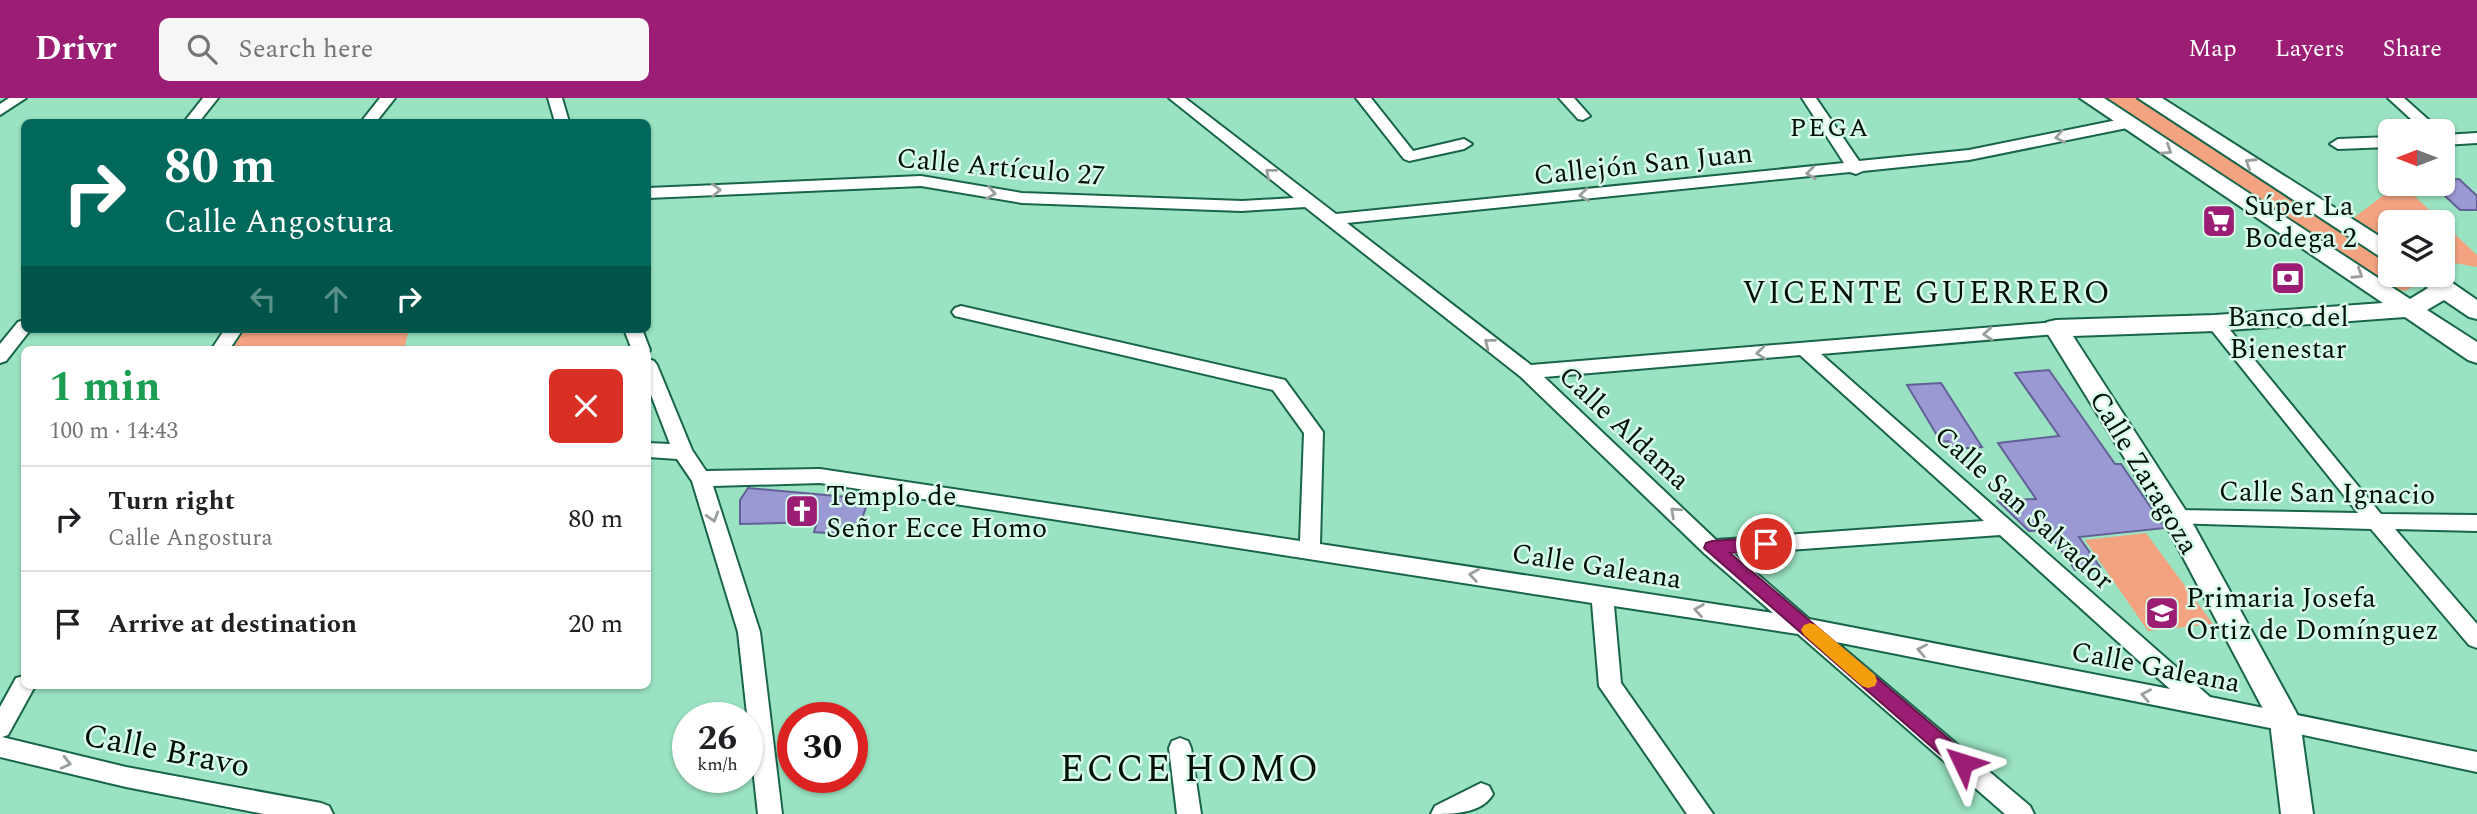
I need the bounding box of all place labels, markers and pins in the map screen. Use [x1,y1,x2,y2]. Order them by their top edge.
place label: Súper La Bodega 2 [2244,185,2357,260]
supermarket icon: Súper La Bodega 2 [2200,202,2238,240]
bank icon: Banco del Bienestar [2269,259,2307,297]
place label: Banco del Bienestar [2227,296,2349,371]
place label: Templo de Señor Ecce Homo [826,475,1047,550]
church icon: Templo de Señor Ecce Homo [783,492,821,530]
pin [1736,514,1796,574]
place label: Primaria Josefa Ortiz de Domínguez [2186,577,2439,652]
school or university icon: Primaria Josefa Ortiz de Domínguez [2143,594,2181,632]

